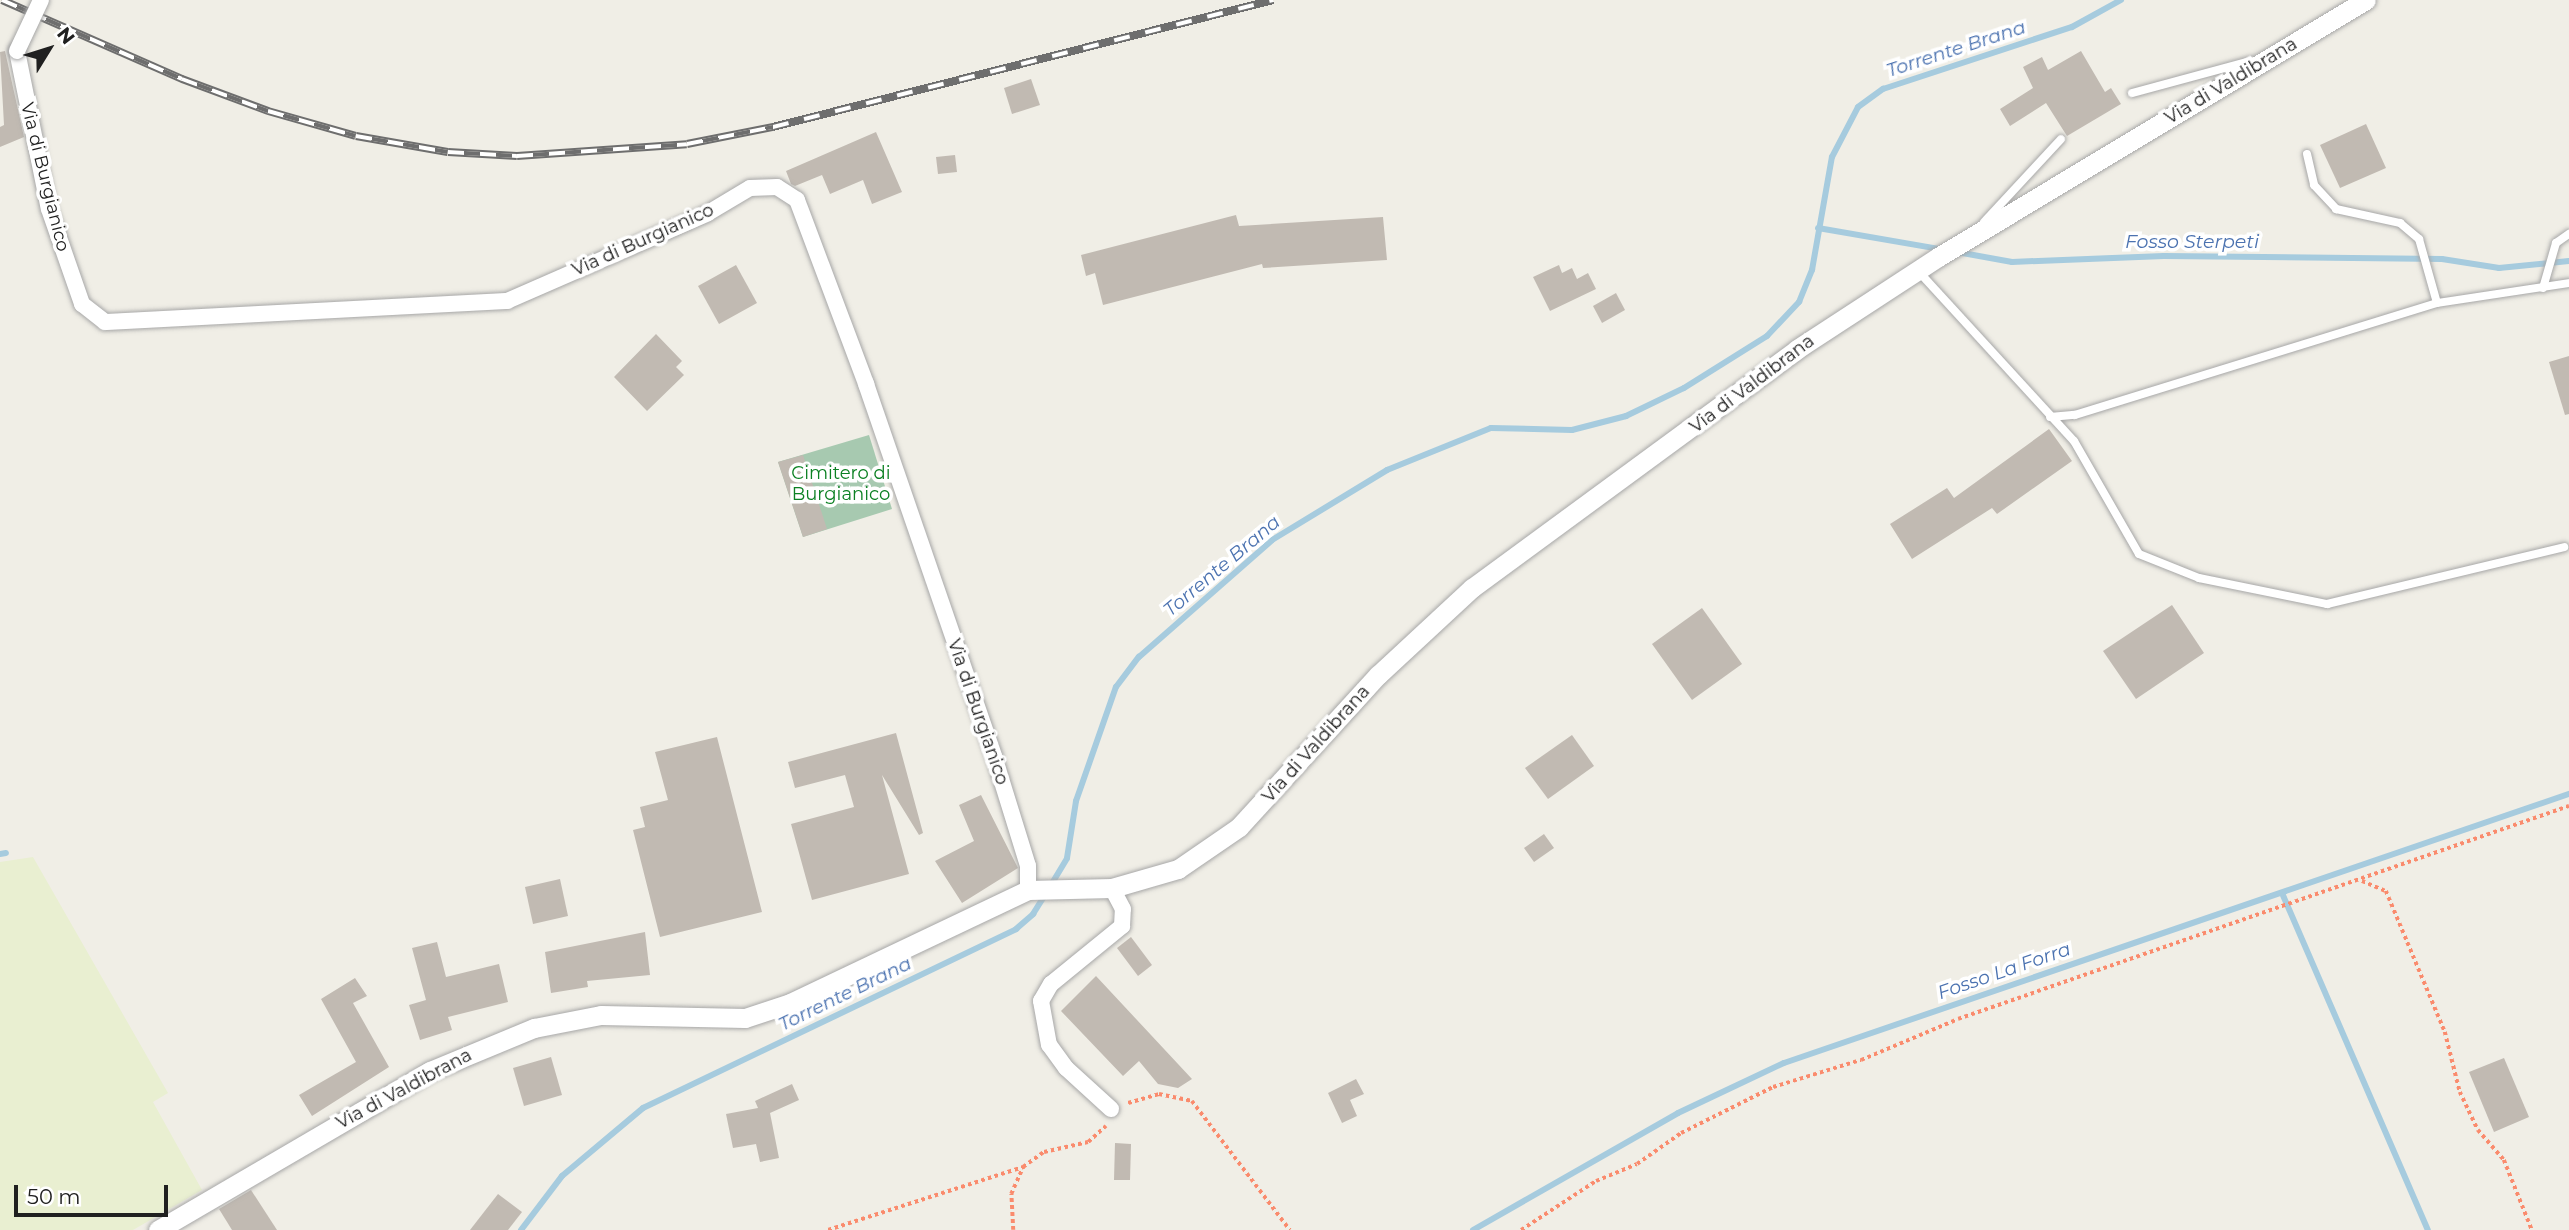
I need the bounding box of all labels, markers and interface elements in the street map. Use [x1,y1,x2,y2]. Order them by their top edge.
north arrow [14,14,84,84]
water label: Torrente Brana [1883,16,2029,82]
text: N [52,23,80,49]
street label: Via di Valdibrana [2161,33,2301,129]
street label: Via di Burgianico [16,100,74,254]
street label: Via di Burgianico [569,199,717,281]
water label: Fosso Sterpeti [2125,231,2259,253]
street label: Via di Valdibrana [1685,330,1819,438]
park label: Cimitero di Burgianico [791,463,891,505]
water label: Torrente Brana [1159,511,1285,621]
street label: Via di Burgianico [943,636,1013,788]
street label: Via di Valdibrana [1258,681,1374,807]
water label: Fosso La Forra [1934,938,2074,1004]
water label: Torrente Brana [775,952,915,1036]
street label: Via di Valdibrana [333,1044,475,1134]
scale bar [18,1170,172,1214]
text: 50 m [27,1184,81,1209]

